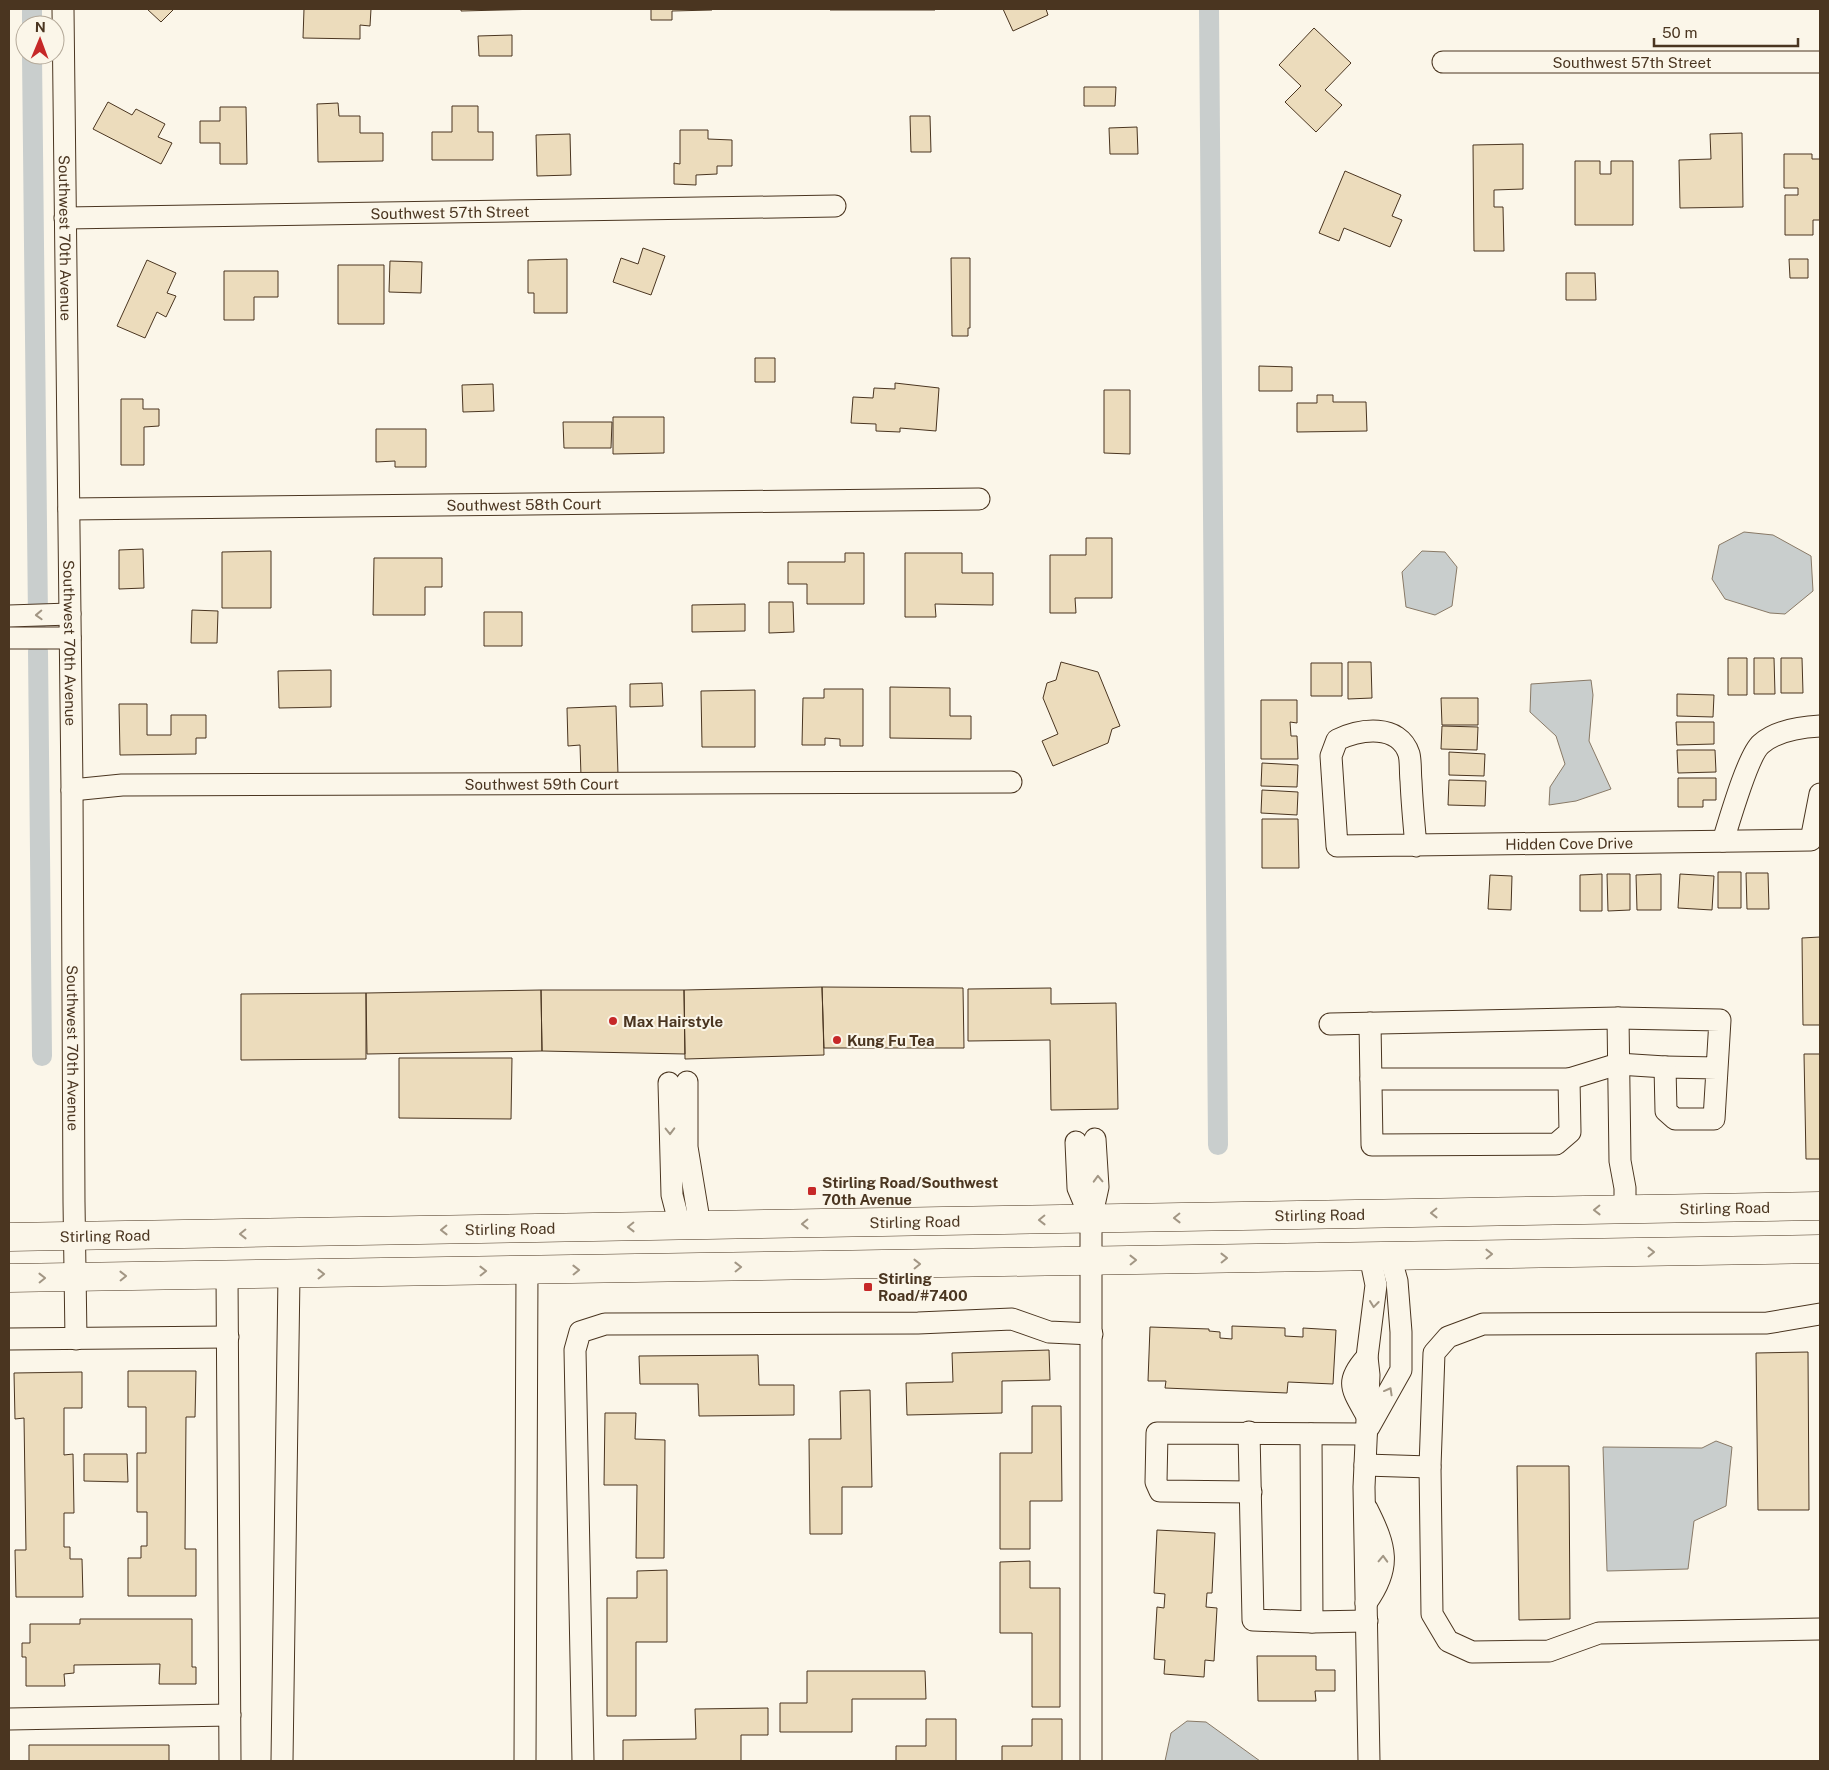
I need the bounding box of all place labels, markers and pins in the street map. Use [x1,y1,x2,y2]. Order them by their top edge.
place label: Max Hairstyle [623,1013,723,1030]
marker: Max Hairstyle [607,1015,619,1027]
place label: Kung Fu Tea [847,1032,934,1049]
marker: Kung Fu Tea [831,1034,843,1046]
place label: Stirling Road/Southwest 70th Avenue [822,1174,998,1208]
marker: Stirling Road/Southwest 70th Avenue [806,1185,818,1197]
place label: Stirling Road/#7400 [878,1270,968,1304]
marker: Stirling Road/#7400 [862,1281,874,1293]

